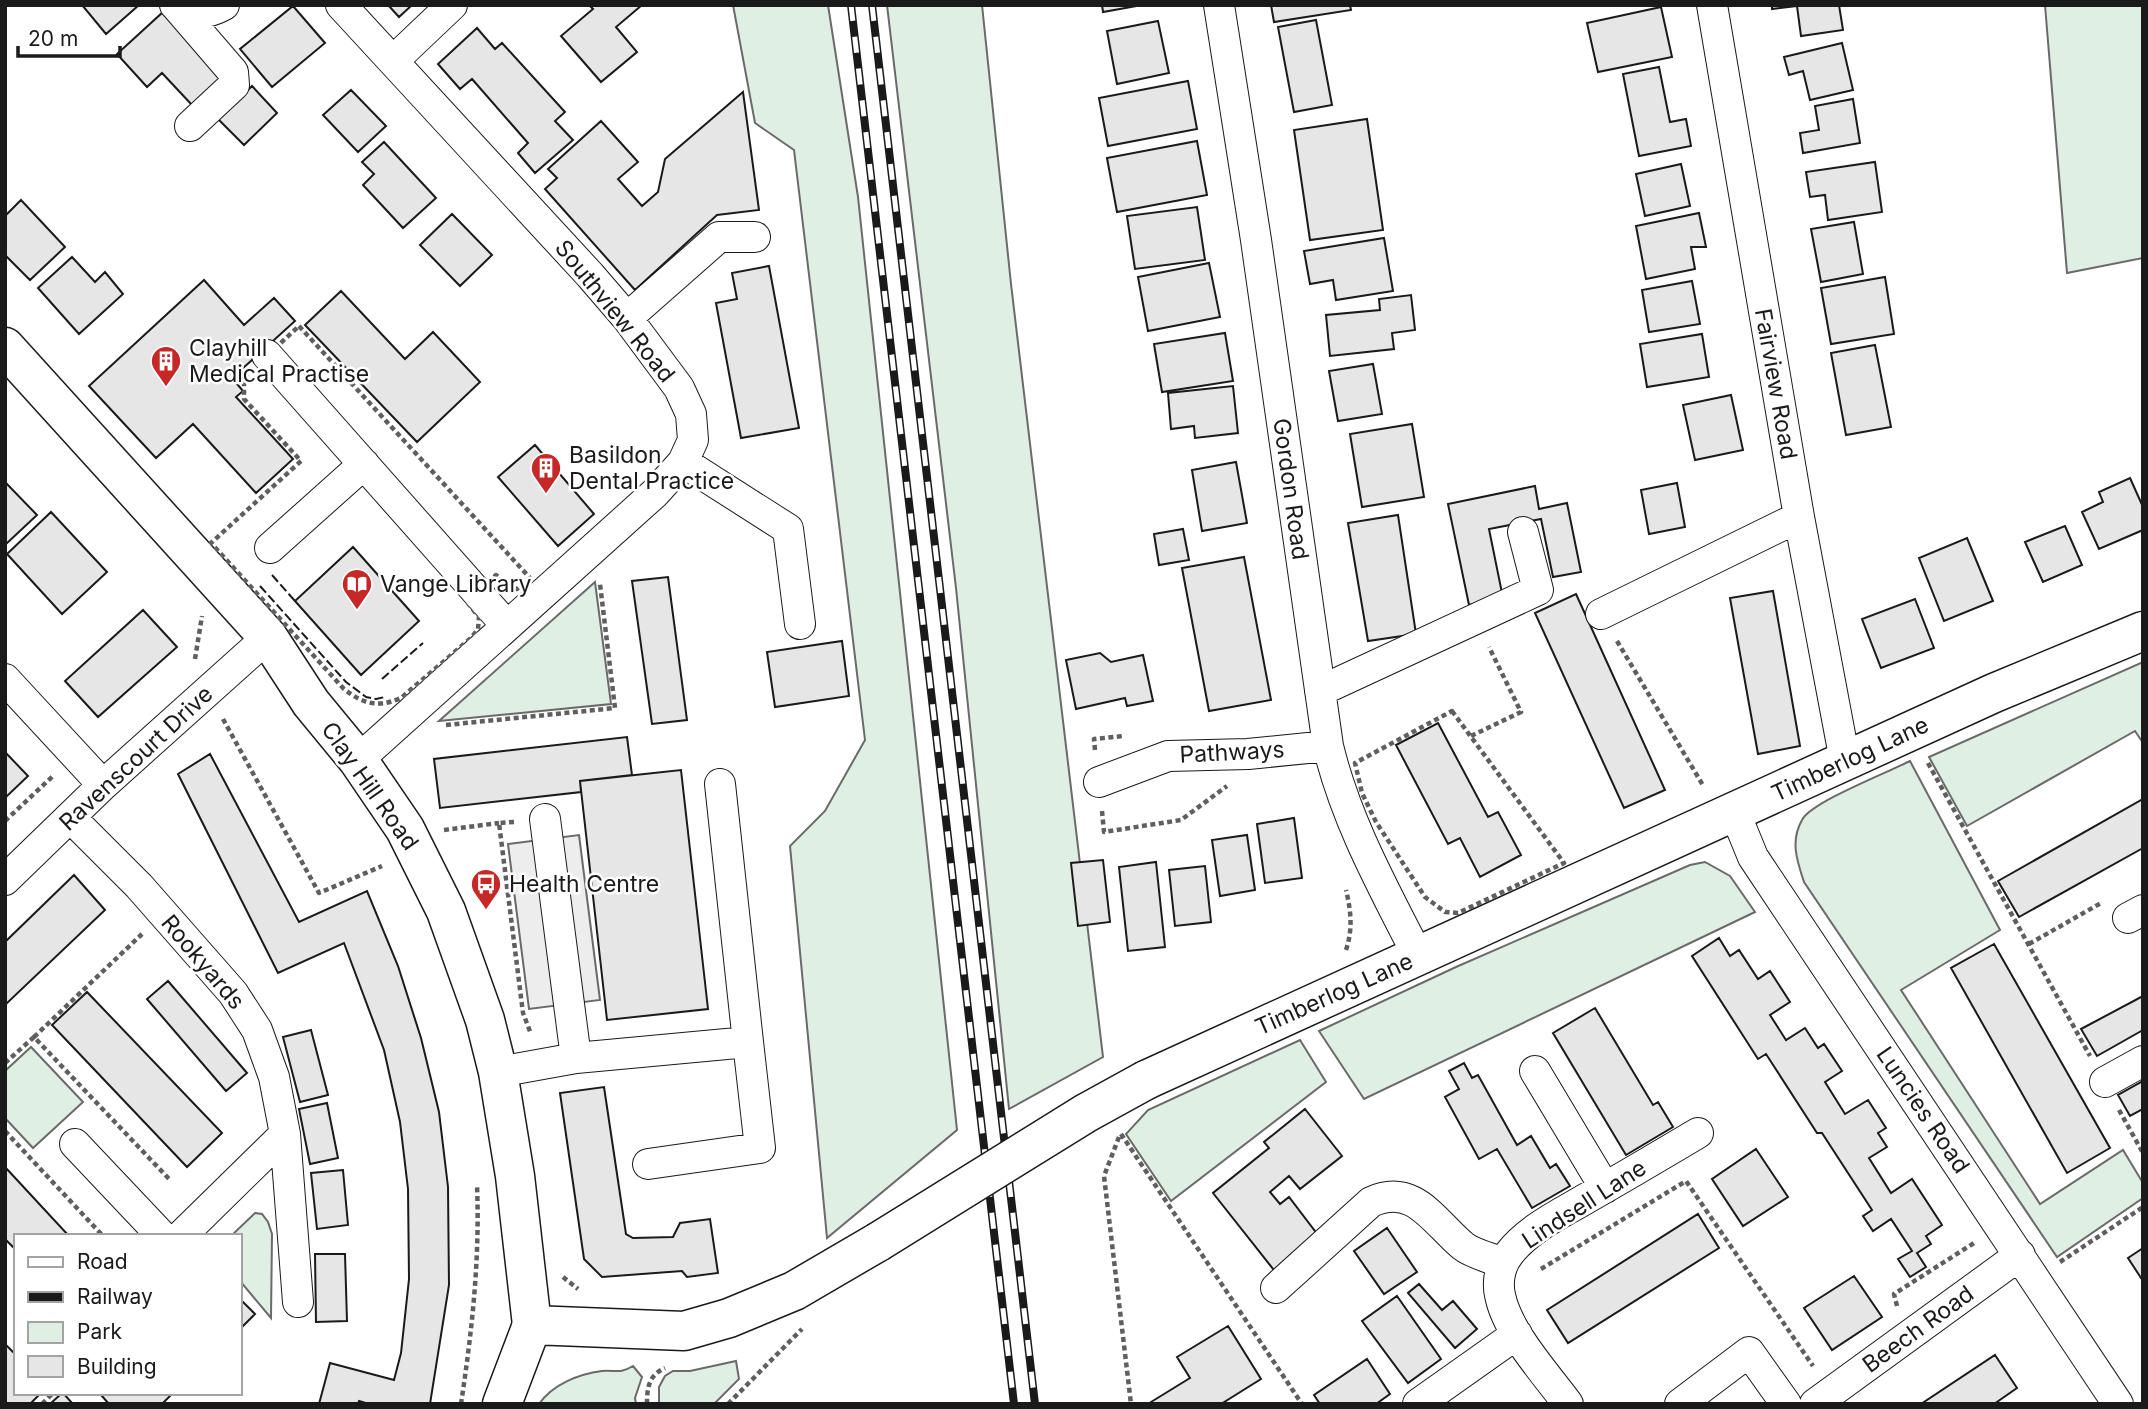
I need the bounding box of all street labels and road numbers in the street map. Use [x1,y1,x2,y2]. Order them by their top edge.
street label: Southview Road [549,234,681,388]
street label: Fairview Road [1749,306,1803,462]
street label: Gordon Road [1267,416,1315,562]
street label: Ravenscourt Drive [53,680,219,836]
street label: Timberlog Lane [1767,710,1933,808]
street label: Clay Hill Road [315,716,425,856]
street label: Pathways [1179,735,1285,769]
street label: Rookyards [155,909,251,1015]
street label: Timberlog Lane [1251,947,1417,1041]
street label: Luncies Road [1870,1041,1976,1179]
street label: Lindsell Lane [1517,1153,1651,1255]
street label: Beech Road [1857,1279,1979,1379]

